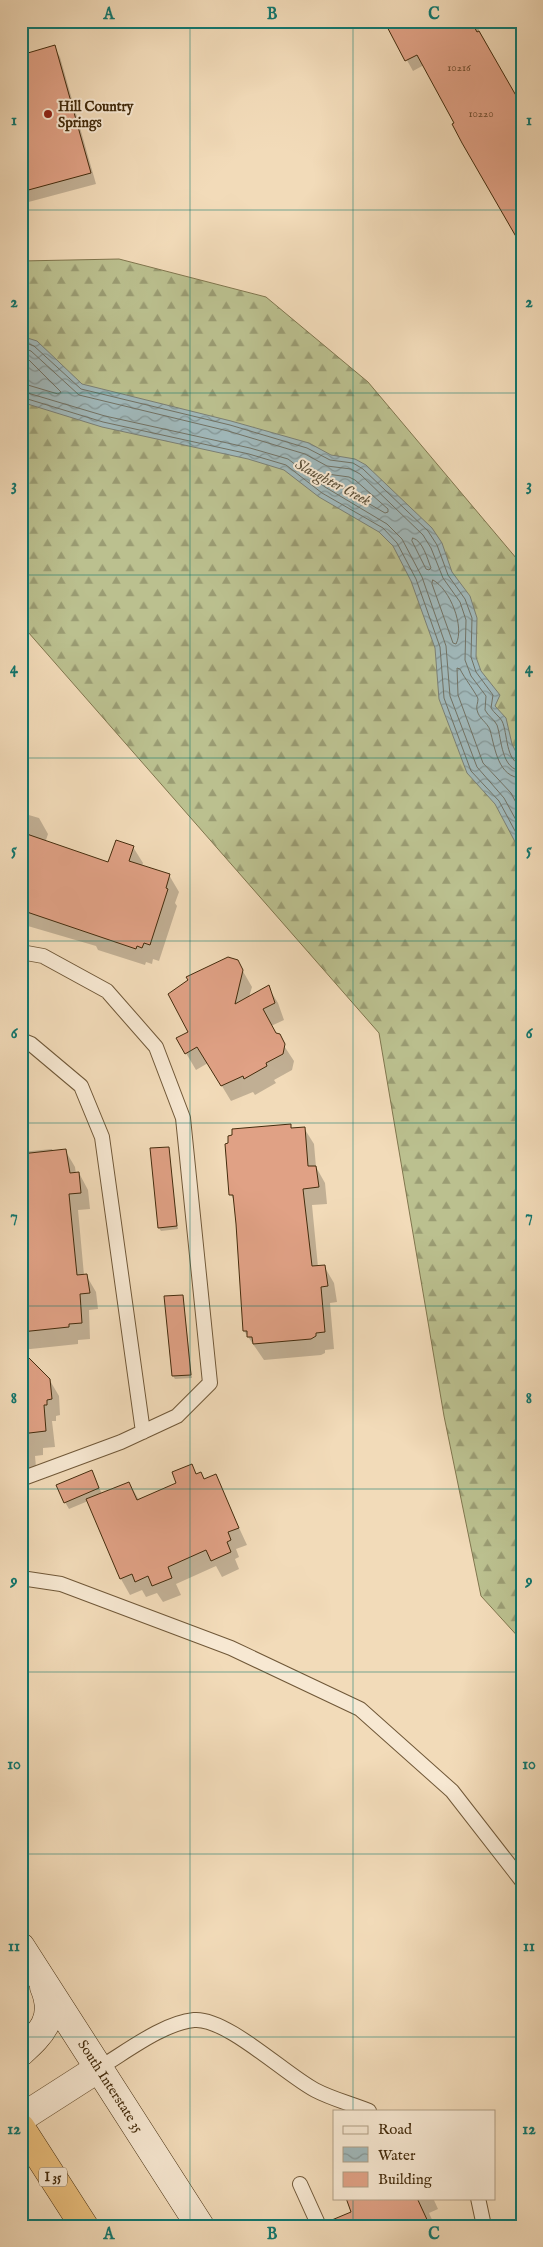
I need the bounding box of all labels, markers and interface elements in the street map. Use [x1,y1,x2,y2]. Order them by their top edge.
text: A [103,5,116,25]
text: B [267,5,278,25]
text: C [428,5,440,25]
house number: 10216 [447,61,471,75]
place label: Hill Country Springs [58,98,135,132]
house number: 10220 [468,107,494,121]
marker: Hill Country Springs [42,108,54,120]
text: 1 [11,111,17,131]
text: 1 [526,111,532,131]
text: 2 [10,293,18,313]
text: 2 [525,293,533,313]
water label: Slaughter Creek [291,455,374,511]
text: 3 [11,476,17,496]
text: 3 [526,476,532,496]
text: 4 [10,659,19,679]
text: 4 [525,659,534,679]
text: 5 [11,841,17,861]
text: 5 [526,841,532,861]
text: 6 [11,1024,19,1044]
text: 6 [526,1024,534,1044]
text: 7 [10,1207,18,1227]
text: 7 [525,1207,533,1227]
text: 8 [11,1389,17,1409]
text: 8 [526,1389,532,1409]
text: 9 [10,1572,18,1592]
text: 9 [525,1572,533,1592]
text: 10 [7,1755,21,1775]
text: 10 [522,1755,536,1775]
text: 11 [8,1937,20,1957]
text: 11 [523,1937,535,1957]
street label: South Interstate 35 [73,2037,147,2136]
legend [333,2110,496,2200]
text: 12 [7,2120,21,2140]
text: Road [378,2120,413,2139]
text: 12 [522,2120,536,2140]
text: Water [378,2146,416,2165]
road number: I 35 [39,2168,67,2186]
text: Building [378,2170,433,2189]
text: A [103,2225,116,2245]
text: B [267,2225,278,2245]
text: C [428,2225,440,2245]

